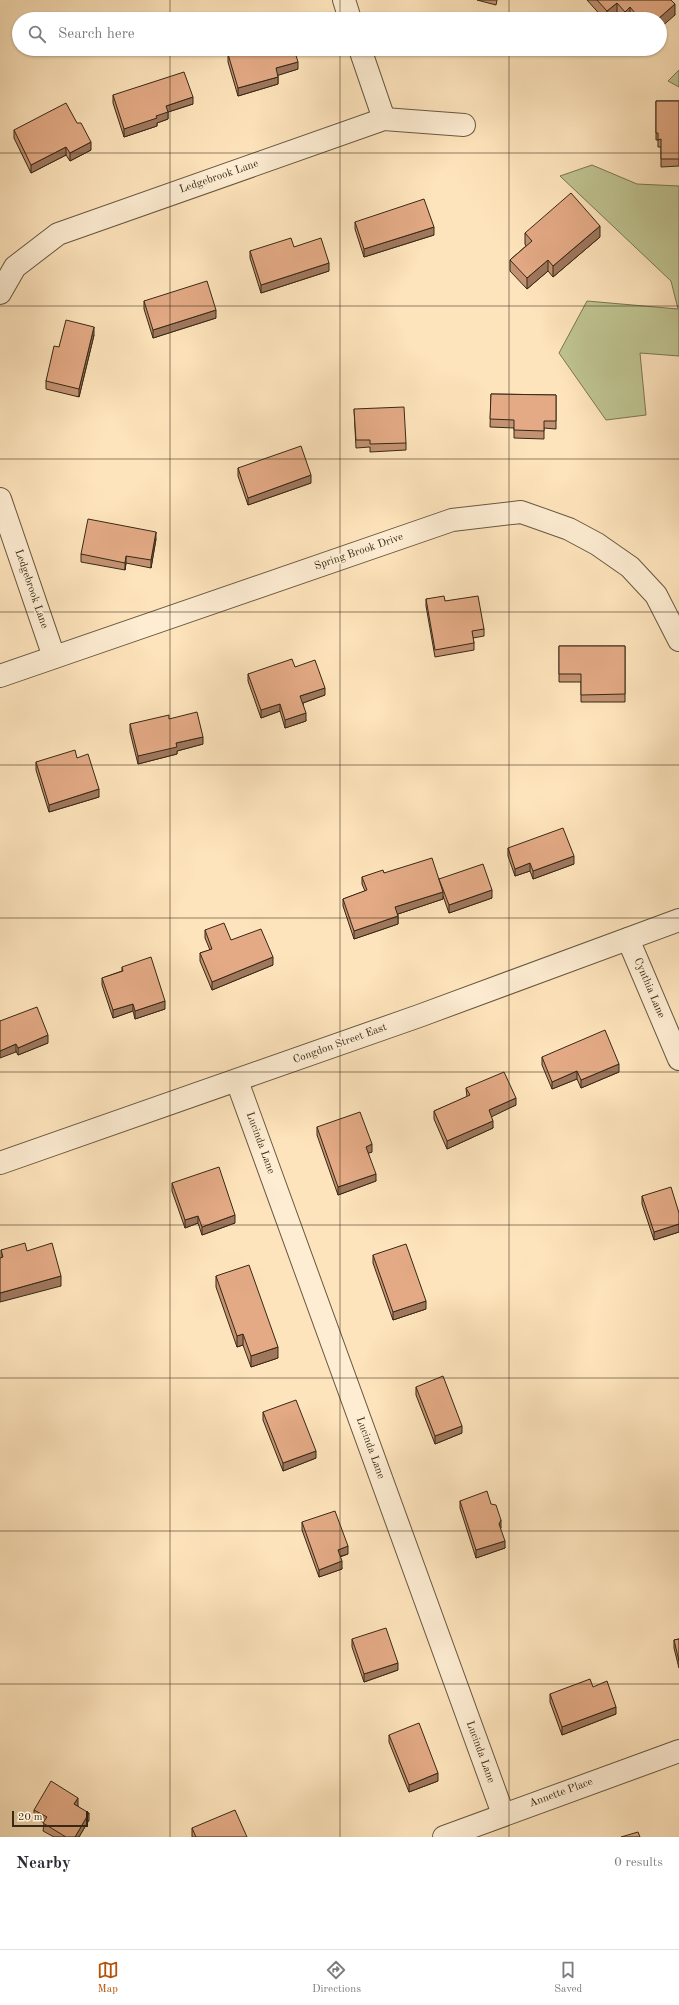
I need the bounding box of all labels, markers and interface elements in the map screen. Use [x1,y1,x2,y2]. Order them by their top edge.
search box [12,12,667,56]
icon: search [26,23,48,45]
text: Search here [58,27,135,42]
street label: Ledgebrook Lane [178,158,260,196]
street label: Spring Brook Drive [313,532,405,572]
street label: Ledgebrook Lane [12,548,50,630]
street label: Cynthia Lane [631,956,667,1020]
street label: Congdon Street East [292,1022,388,1066]
street label: Lucinda Lane [244,1111,276,1175]
street label: Lucinda Lane [354,1416,386,1480]
street label: Lucinda Lane [464,1720,496,1784]
street label: Annette Place [528,1776,594,1810]
scale bar [12,1809,88,1828]
text: 20 m [18,1812,43,1823]
text: Nearby [16,1855,71,1872]
text: 0 results [614,1856,663,1869]
tab: Map [97,1959,119,1997]
tab: Directions [312,1959,361,1997]
tab: Saved [554,1959,582,1997]

